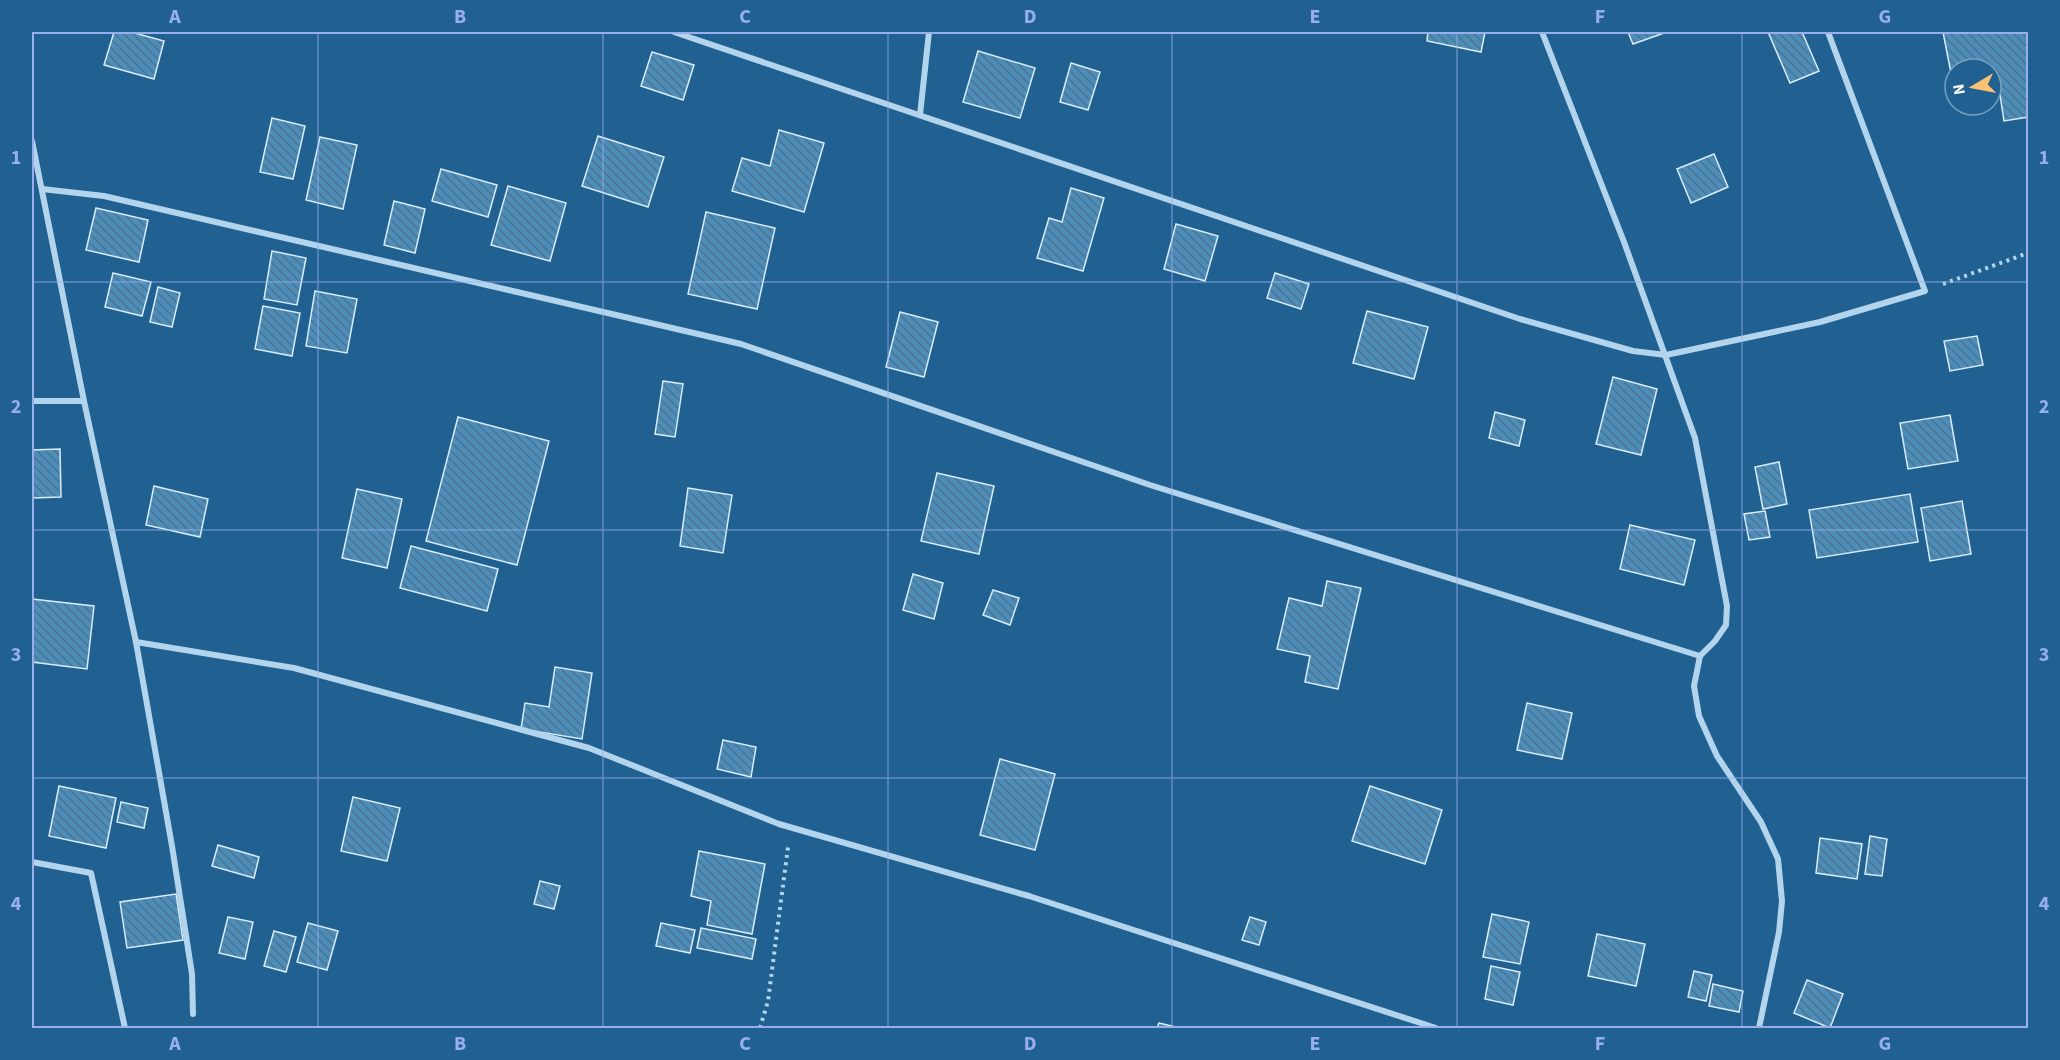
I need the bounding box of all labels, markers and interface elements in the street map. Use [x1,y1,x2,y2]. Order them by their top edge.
text: A [168,3,181,31]
text: B [454,3,466,31]
text: C [739,3,751,31]
text: D [1024,3,1036,31]
text: E [1310,3,1320,31]
text: F [1595,3,1605,31]
text: G [1879,3,1891,31]
north arrow [1943,57,2003,117]
text: N [1947,82,1971,97]
text: 1 [11,144,21,172]
text: 1 [2039,144,2049,172]
text: 2 [11,393,21,421]
text: 2 [2039,393,2049,421]
text: 3 [11,641,21,669]
text: 3 [2039,641,2049,669]
text: 4 [11,890,22,918]
text: 4 [2039,890,2050,918]
text: A [168,1030,181,1058]
text: B [454,1030,466,1058]
text: C [739,1030,751,1058]
text: D [1024,1030,1036,1058]
text: E [1310,1030,1320,1058]
text: F [1595,1030,1605,1058]
text: G [1879,1030,1891,1058]

